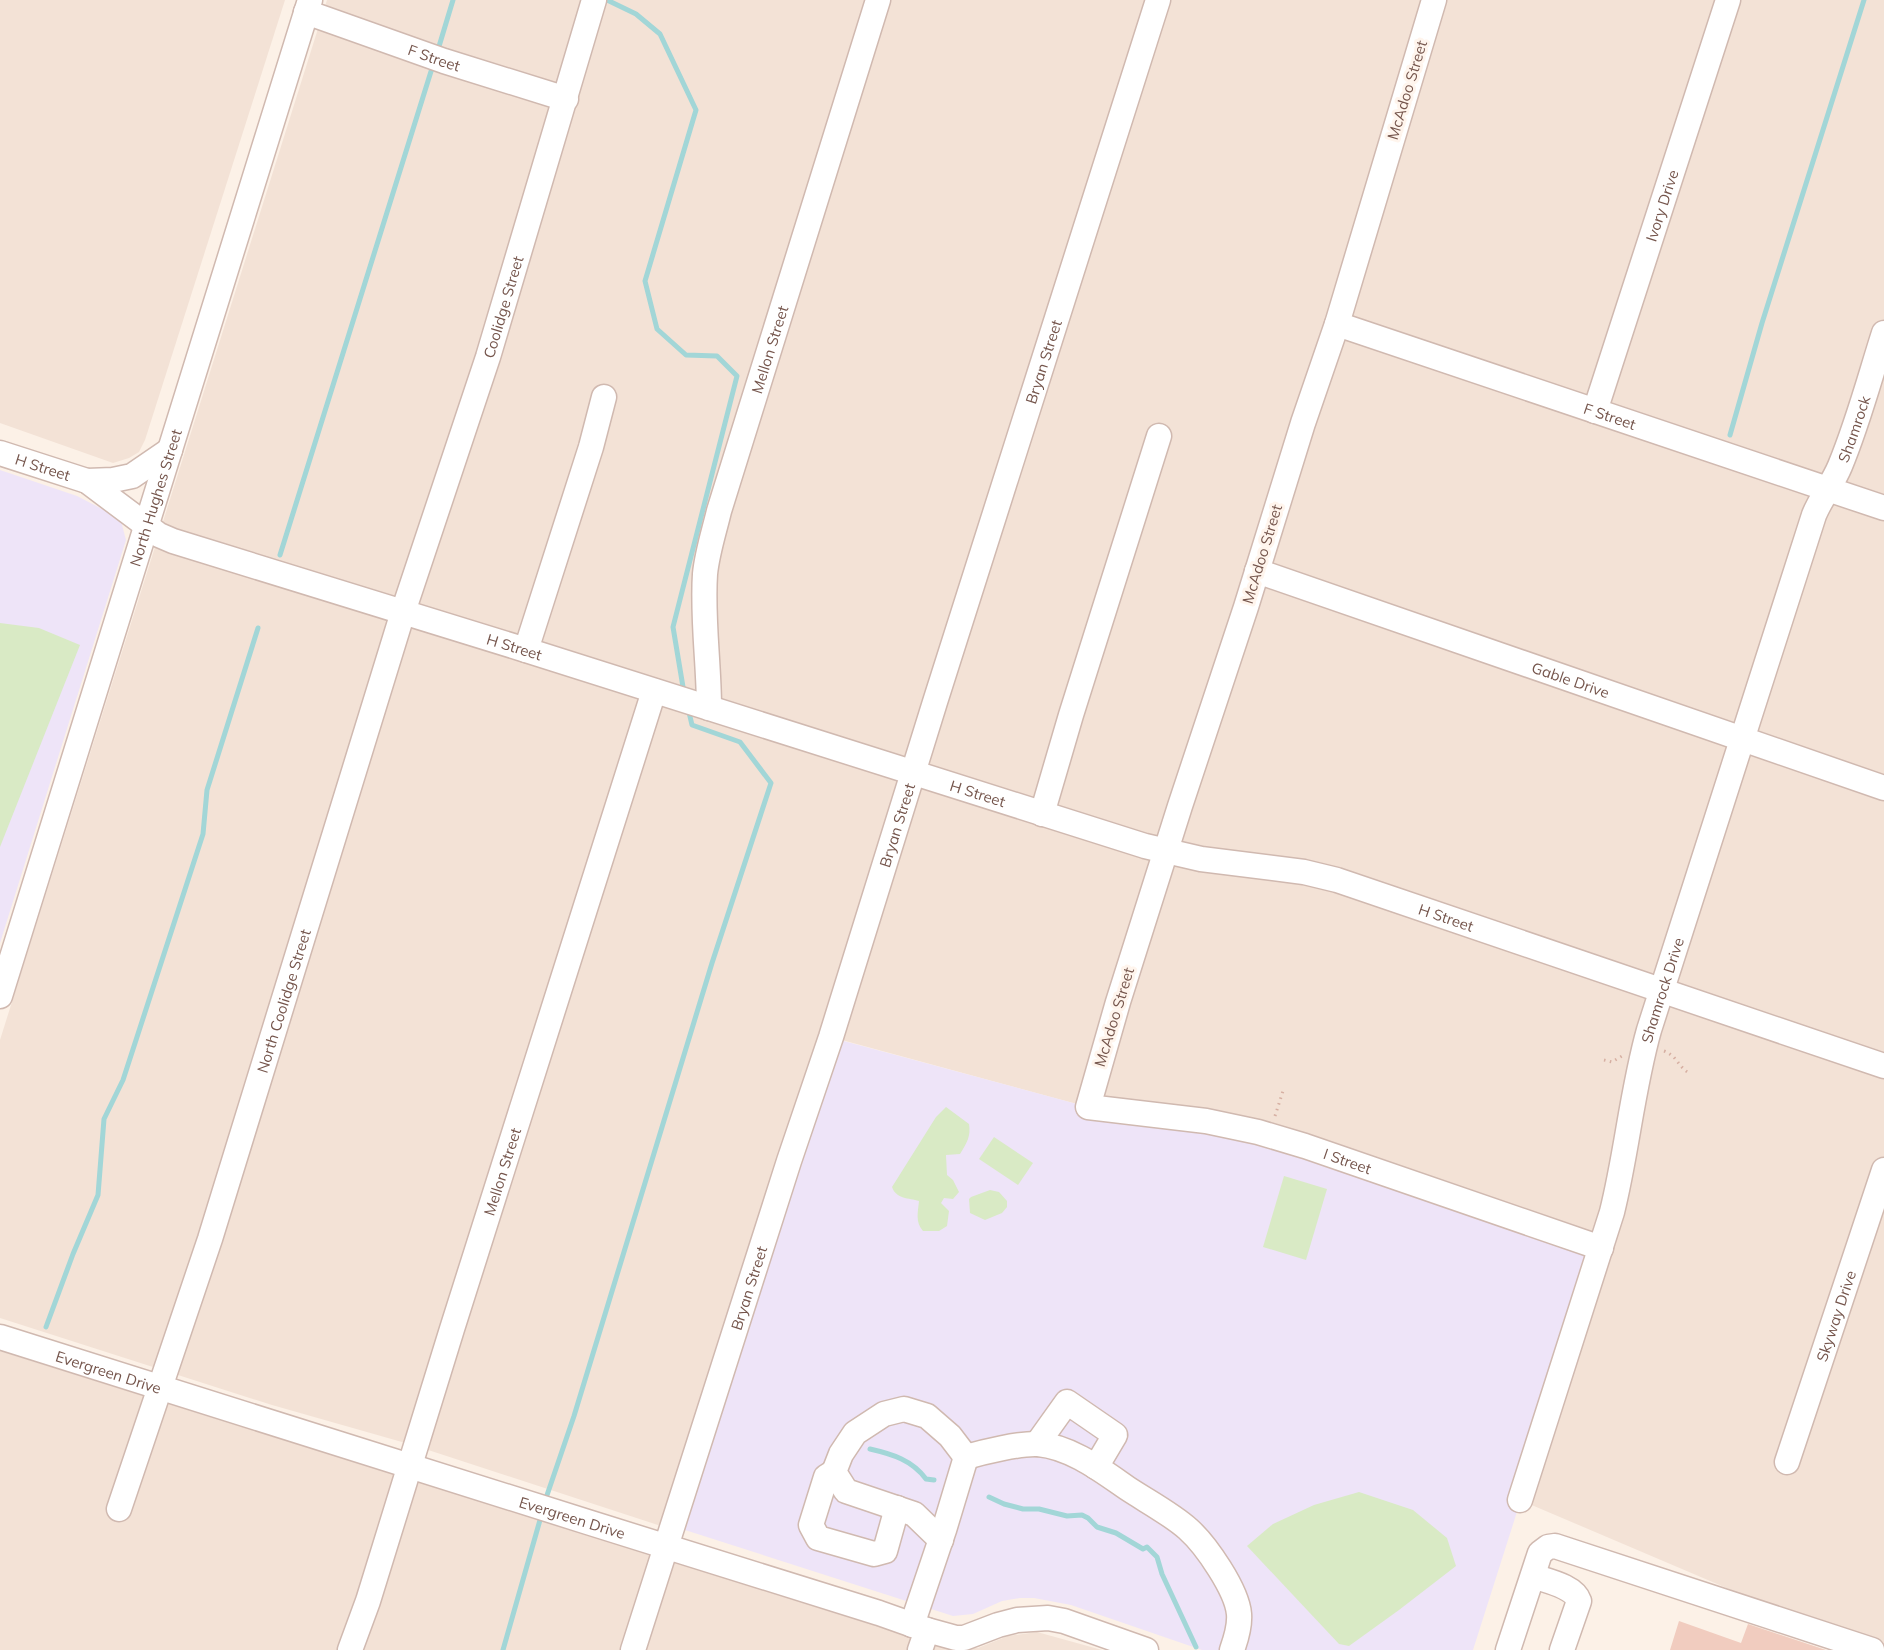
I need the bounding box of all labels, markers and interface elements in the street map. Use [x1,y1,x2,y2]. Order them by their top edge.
street label: McAdoo Street [1383,38,1431,142]
street label: F Street [406,40,463,75]
street label: Ivory Drive [1641,167,1682,244]
street label: Coolidge Street [479,254,527,360]
street label: Mellon Street [747,303,792,396]
street label: Bryan Street [1021,317,1065,406]
street label: Shamrock [1833,393,1874,465]
street label: F Street [1581,398,1639,433]
street label: North Hughes Street [125,427,185,569]
street label: H Street [13,449,73,485]
street label: McAdoo Street [1238,502,1286,606]
street label: H Street [484,629,545,664]
street label: Gable Drive [1529,657,1612,702]
street label: H Street [948,775,1008,811]
street label: Bryan Street [875,781,919,870]
street label: H Street [1416,899,1476,935]
street label: North Coolidge Street [252,927,314,1075]
street label: Shamrock Drive [1636,935,1688,1045]
street label: McAdoo Street [1090,965,1138,1069]
street label: Mellon Street [479,1125,525,1218]
street label: I Street [1321,1144,1374,1178]
street label: Bryan Street [726,1244,771,1332]
street label: Skyway Drive [1812,1268,1860,1364]
street label: Evergreen Drive [53,1346,164,1397]
street label: Evergreen Drive [517,1492,628,1543]

